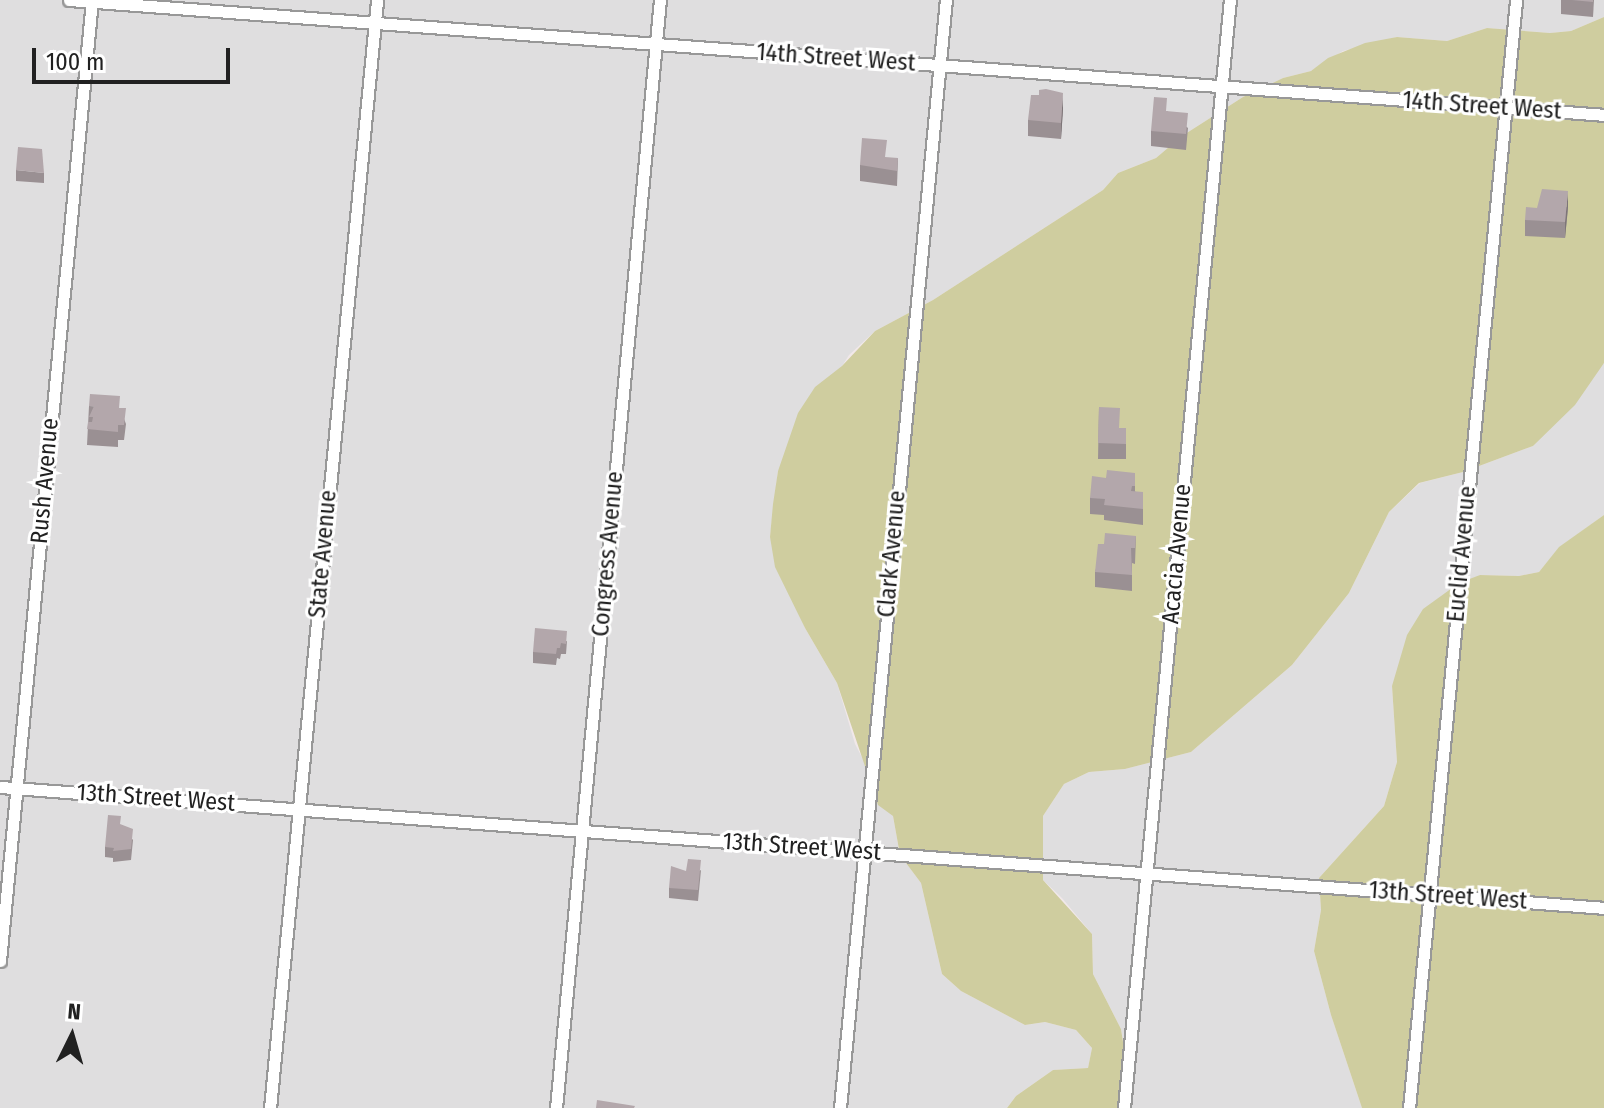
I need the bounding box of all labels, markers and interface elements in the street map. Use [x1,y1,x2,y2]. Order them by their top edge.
scale bar [36,32,234,82]
street label: 14th Street West [755,38,917,78]
text: 100 m [46,48,104,76]
street label: 14th Street West [1401,86,1563,126]
street label: Rush Avenue [25,417,65,545]
street label: Congress Avenue [586,470,630,638]
street label: Acacia Avenue [1157,483,1197,625]
street label: Euclid Avenue [1442,485,1482,623]
street label: State Avenue [303,489,343,619]
street label: Clark Avenue [872,489,912,619]
street label: 13th Street West [76,778,236,818]
street label: 13th Street West [722,827,882,867]
street label: 13th Street West [1368,876,1528,916]
north arrow [32,996,112,1076]
text: N [66,998,82,1026]

